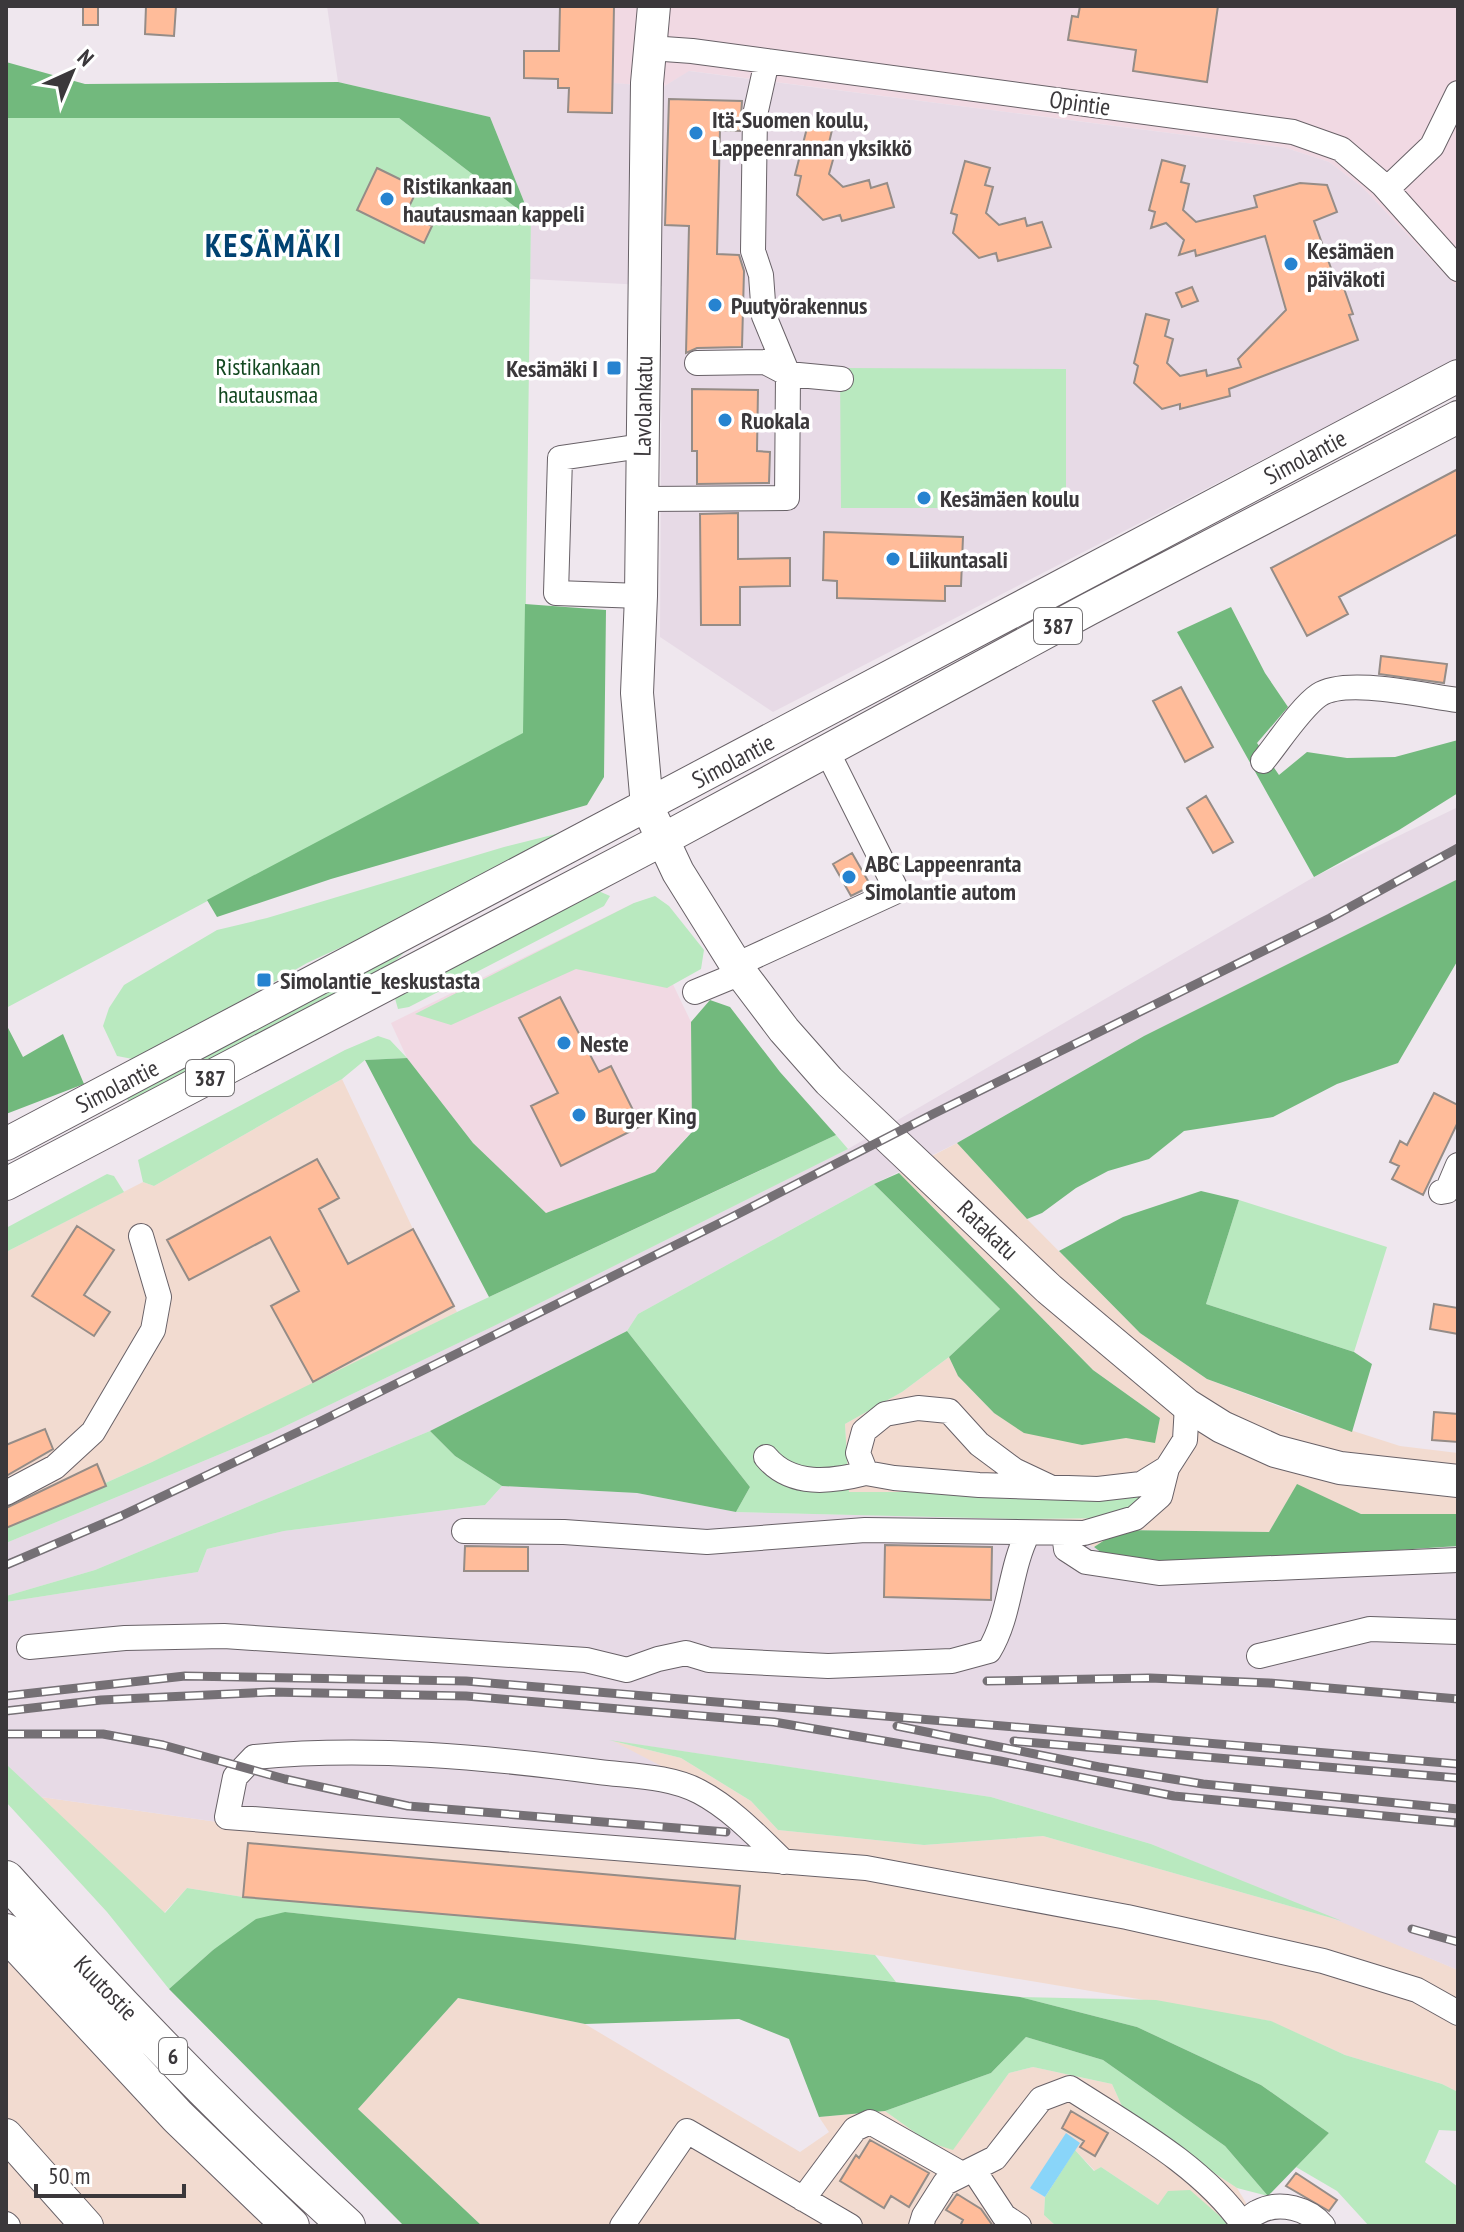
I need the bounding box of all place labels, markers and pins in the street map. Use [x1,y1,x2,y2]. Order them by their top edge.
place label: Itä-Suomen koulu, Lappeenrannan yksikkö [712,104,912,163]
marker: Itä-Suomen koulu, Lappeenrannan yksikkö [687,124,705,142]
place label: Ristikankaan hautausmaan kappeli [403,170,585,229]
marker: Ristikankaan hautausmaan kappeli [378,190,396,208]
place label: Kesämäen päiväkoti [1307,235,1394,294]
marker: Kesämäen päiväkoti [1282,255,1300,273]
place label: Puutyörakennus [731,290,867,321]
marker: Puutyörakennus [706,296,724,314]
place label: Kesämäki I [506,353,598,384]
marker: Kesämäki I [605,359,623,377]
place label: Ruokala [741,405,810,436]
marker: Ruokala [716,411,734,429]
place label: Kesämäen koulu [940,483,1079,514]
marker: Kesämäen koulu [915,489,933,507]
place label: Liikuntasali [909,544,1008,575]
marker: Liikuntasali [884,550,902,568]
place label: ABC Lappeenranta Simolantie autom [864,848,1021,907]
marker: ABC Lappeenranta Simolantie autom [840,868,858,886]
place label: Simolantie_keskustasta [280,965,480,996]
marker: Simolantie_keskustasta [255,971,273,989]
place label: Neste [580,1028,629,1059]
marker: Neste [555,1034,573,1052]
place label: Burger King [595,1100,697,1131]
marker: Burger King [570,1106,588,1124]

